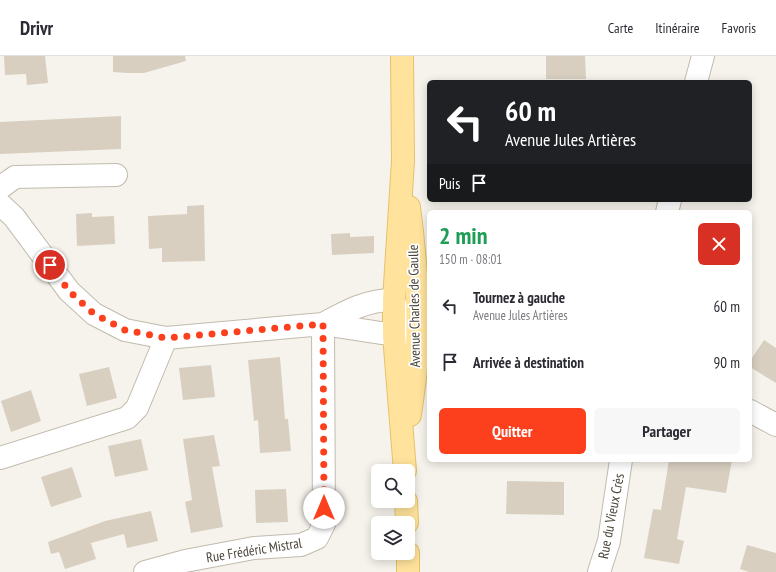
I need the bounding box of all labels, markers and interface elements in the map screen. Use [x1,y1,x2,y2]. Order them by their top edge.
text: Drivr [20,16,53,40]
text: Carte [608,19,633,37]
text: Itinéraire [655,19,700,37]
text: Favoris [722,19,756,37]
text: 60 m [505,92,556,129]
icon: left [439,96,491,148]
text: Avenue Jules Artières [505,128,636,151]
icon: arrive [468,172,490,194]
text: Puis [439,174,460,193]
text: 2 min [439,220,487,251]
button: close [698,223,740,265]
street label: Avenue Charles de Gaulle [404,244,424,368]
pin [33,248,67,282]
text: 150 m · 08:01 [439,251,502,268]
icon: arrive [39,254,61,276]
text: Tournez à gauche [473,288,565,307]
icon: left [439,295,461,317]
text: 60 m [714,297,740,316]
text: Avenue Jules Artières [473,307,568,324]
icon: arrive [439,351,461,373]
text: Arrivée à destination [473,353,584,372]
text: 90 m [714,353,740,372]
button: Quitter [439,408,586,454]
button: Partager [594,408,740,454]
map controls [371,464,415,560]
button: search [371,464,415,508]
street label: Rue du Vieux Crès [594,471,628,560]
position arrow [303,487,345,529]
button: layers [371,516,415,560]
street label: Rue Frédéric Mistral [205,533,304,566]

